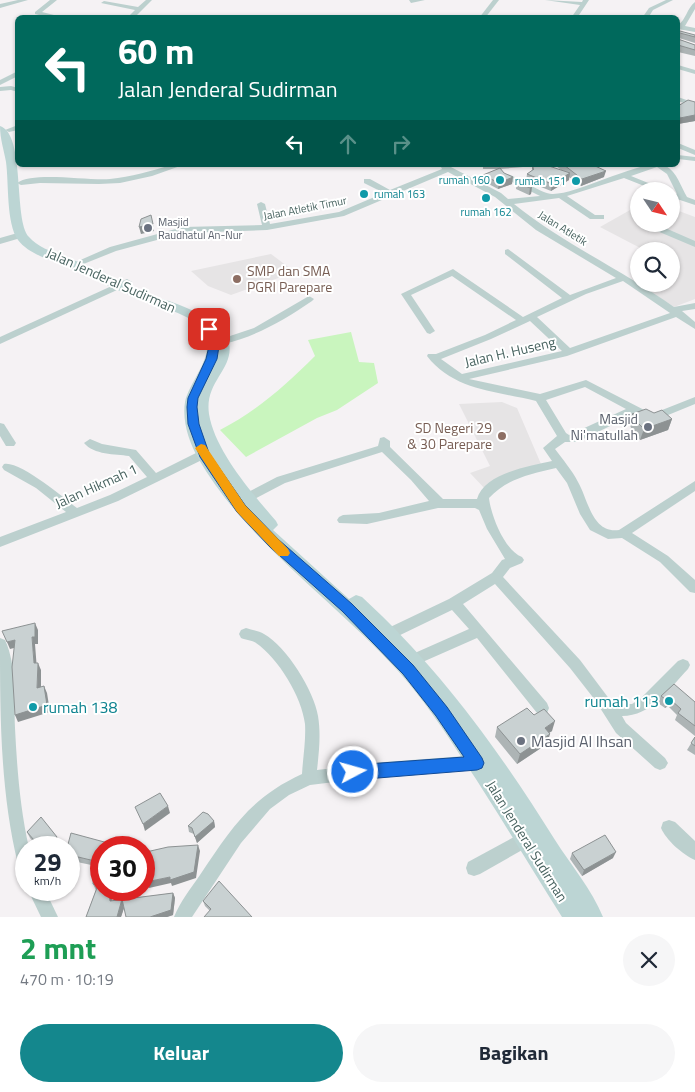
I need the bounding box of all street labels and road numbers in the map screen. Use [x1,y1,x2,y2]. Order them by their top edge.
street label: Jalan Atletik Timur [262,192,348,224]
street label: Jalan Atletik [535,207,591,250]
street label: Jalan Jenderal Sudirman [43,242,179,318]
street label: Jalan H. Huseng [462,331,557,372]
street label: Jalan Hikmah 1 [51,458,140,513]
street label: Jalan Jenderal Sudirman [482,776,573,906]

